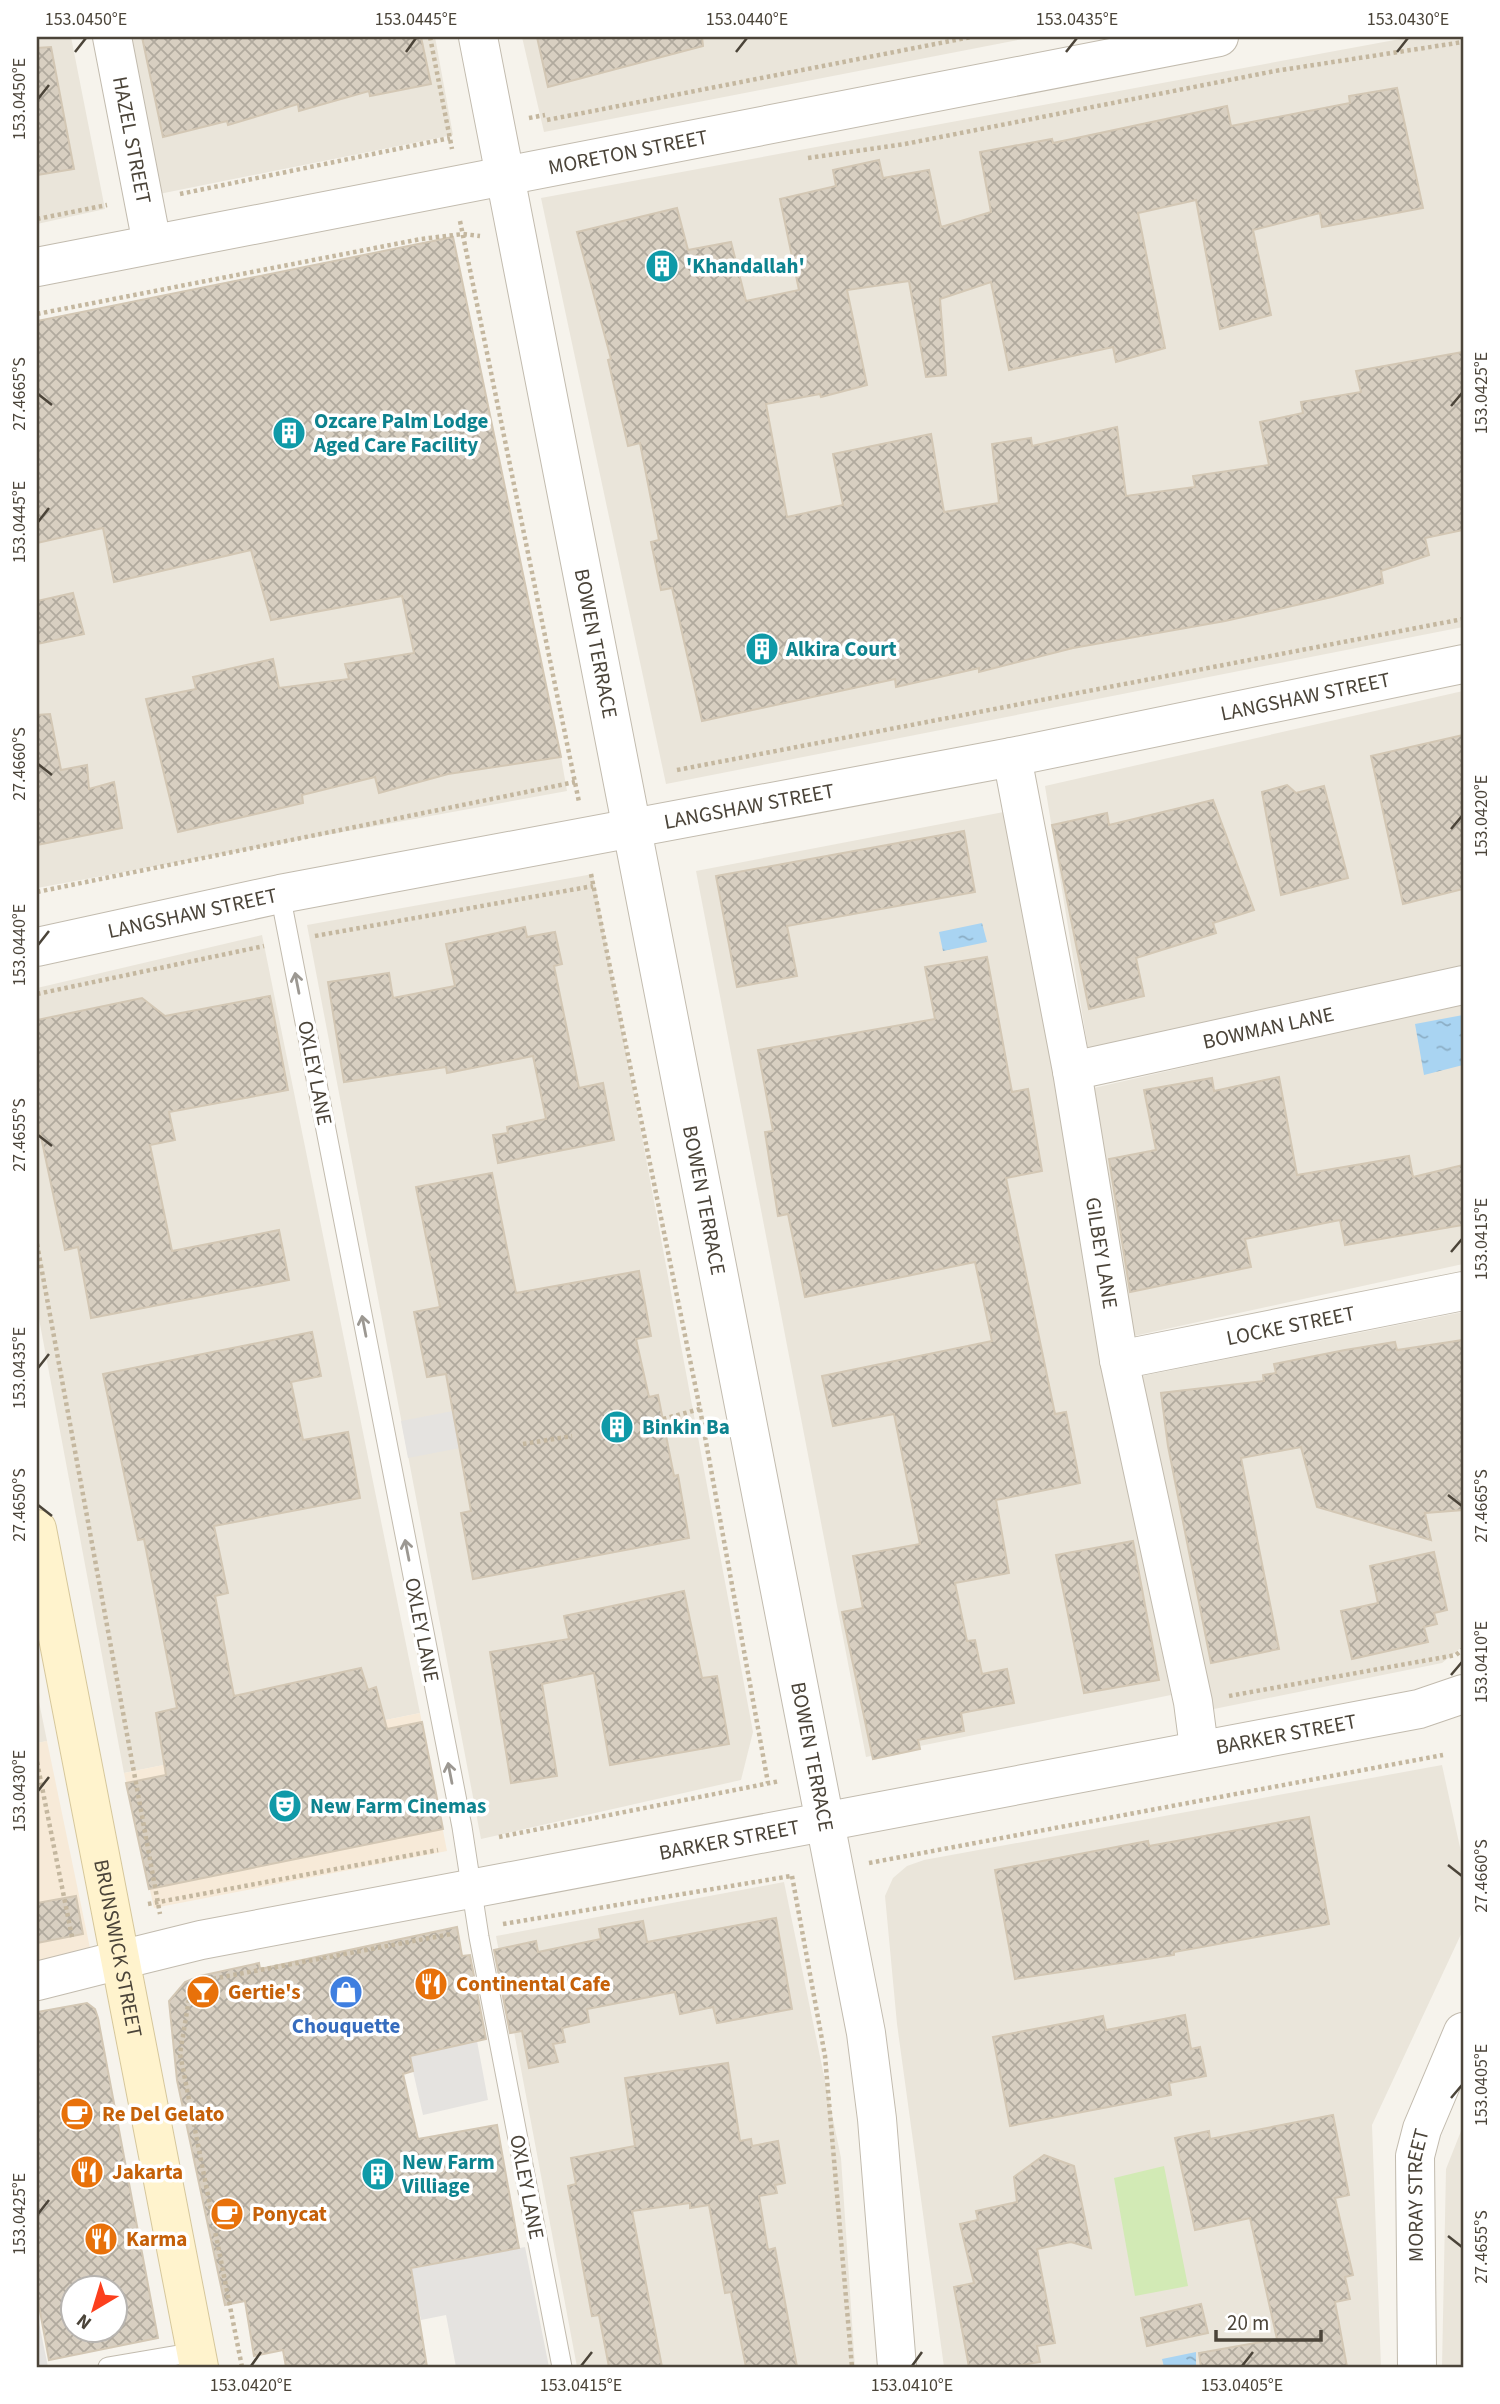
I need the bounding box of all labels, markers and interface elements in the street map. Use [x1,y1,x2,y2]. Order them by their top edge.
text: 153.0450°E [45,7,127,32]
text: 153.0445°E [375,7,457,32]
text: 153.0440°E [706,7,788,32]
text: 153.0435°E [1036,7,1118,32]
text: 153.0430°E [1367,7,1449,32]
text: 153.0450°E [7,58,32,140]
street label: HAZEL STREET [105,74,159,206]
street label: MORETON STREET [545,122,710,182]
building icon: 'Khandallah' [643,247,681,285]
place label: 'Khandallah' [686,251,805,281]
text: 153.0425°E [1469,352,1494,434]
text: 27.4665°S [7,357,32,431]
place label: Ozcare Palm Lodge Aged Care Facility [313,406,489,460]
building icon: Ozcare Palm Lodge Aged Care Facility [270,414,308,452]
text: 153.0445°E [7,481,32,563]
street label: BOWEN TERRACE [567,566,625,721]
building icon: Alkira Court [743,630,781,668]
place label: Alkira Court [785,634,897,664]
street label: LANGSHAW STREET [1218,664,1393,729]
text: 27.4660°S [7,727,32,801]
text: 153.0420°E [1469,775,1494,857]
street label: LANGSHAW STREET [661,776,837,837]
street label: LANGSHAW STREET [105,880,280,946]
text: 153.0440°E [7,904,32,986]
one-way arrow [290,972,303,995]
street label: BOWMAN LANE [1200,999,1337,1057]
street label: OXLEY LANE [290,1018,340,1128]
text: 27.4655°S [7,1098,32,1172]
street label: BOWEN TERRACE [675,1123,733,1278]
street label: GILBEY LANE [1078,1195,1125,1311]
text: 153.0415°E [1469,1198,1494,1280]
street label: LOCKE STREET [1224,1298,1358,1353]
one-way arrow [356,1315,370,1338]
text: 153.0435°E [7,1327,32,1409]
building icon: Binkin Ba [598,1408,636,1446]
place label: Binkin Ba [642,1412,730,1442]
text: 27.4650°S [7,1468,32,1542]
text: 27.4665°S [1469,1469,1494,1543]
one-way arrow [399,1539,413,1562]
street label: OXLEY LANE [397,1575,447,1685]
text: 153.0410°E [1469,1621,1494,1703]
street label: BOWEN TERRACE [783,1679,842,1834]
street label: BARKER STREET [1213,1706,1359,1762]
text: 153.0430°E [7,1750,32,1832]
one-way arrow [443,1762,456,1785]
theatre icon: New Farm Cinemas [266,1787,304,1825]
place label: New Farm Cinemas [310,1791,486,1821]
street label: BARKER STREET [656,1812,802,1868]
text: 27.4660°S [1469,1839,1494,1913]
street label: BRUNSWICK STREET [86,1857,150,2040]
restaurant icon: Continental Cafe [412,1965,450,2003]
place label: Continental Cafe [456,1969,611,1999]
bar icon: Gertie's [184,1973,222,2011]
shop icon: Chouquette [327,1973,365,2011]
place label: Gertie's [228,1977,301,2007]
place label: Chouquette [292,2011,400,2041]
text: 153.0405°E [1469,2044,1494,2126]
cafe icon: Re Del Gelato [58,2095,96,2133]
place label: Re Del Gelato [102,2099,224,2129]
street label: MORAY STREET [1399,2125,1437,2262]
street label: OXLEY LANE [502,2132,552,2242]
place label: New Farm Villiage [401,2147,495,2201]
restaurant icon: Jakarta [68,2153,106,2191]
building icon: New Farm Villiage [359,2155,397,2193]
place label: Jakarta [112,2157,183,2187]
text: 153.0425°E [7,2173,32,2255]
cafe icon: Ponycat [208,2195,246,2233]
place label: Ponycat [252,2199,327,2229]
text: 27.4655°S [1469,2210,1494,2284]
restaurant icon: Karma [82,2220,120,2258]
place label: Karma [126,2224,187,2254]
north arrow [60,2274,130,2344]
scale bar [1216,2299,1322,2343]
text: N [71,2307,98,2336]
text: 20 m [1227,2308,1269,2338]
text: 153.0420°E [210,2373,292,2398]
text: 153.0415°E [540,2373,622,2398]
text: 153.0410°E [871,2373,953,2398]
text: 153.0405°E [1201,2373,1283,2398]

